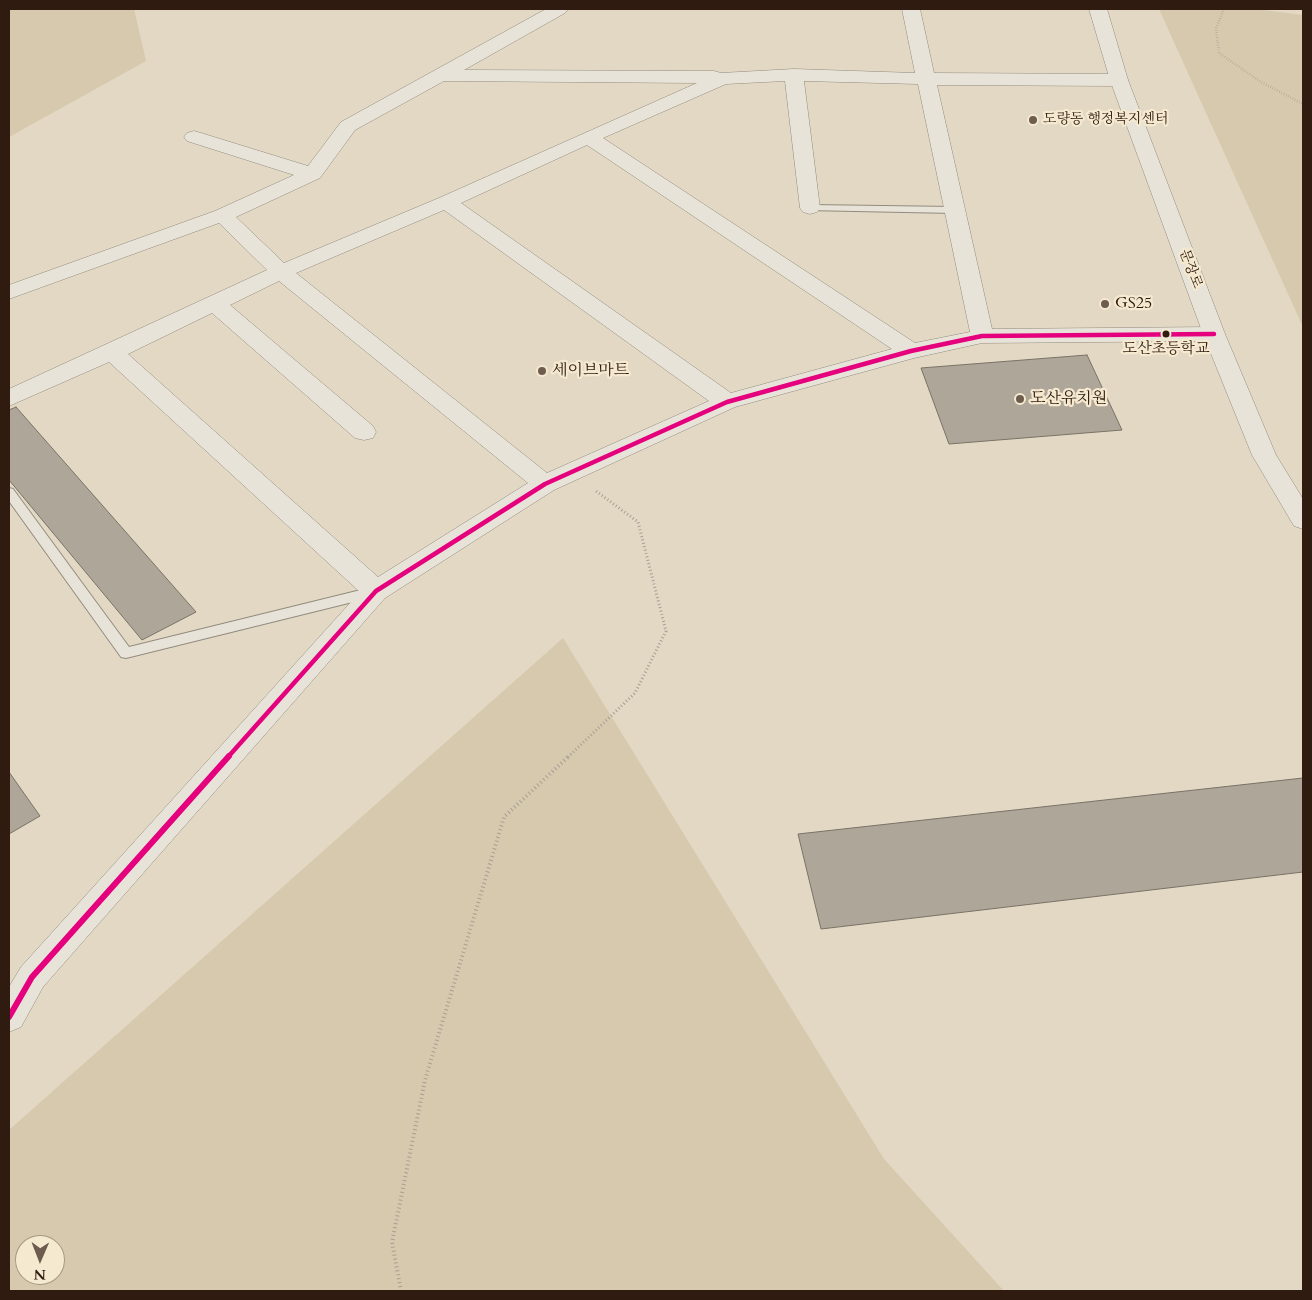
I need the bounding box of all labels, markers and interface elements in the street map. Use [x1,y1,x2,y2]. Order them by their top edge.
place label: 도량동 행정복지센터 [1043,112,1168,128]
marker: 도량동 행정복지센터 [1027,114,1039,126]
street label: 문장로 [1175,247,1205,291]
place label: GS25 [1115,294,1152,314]
marker: GS25 [1099,298,1111,310]
marker: 도산초등학교 [1161,329,1171,339]
place label: 도산초등학교 [1123,341,1209,359]
place label: 세이브마트 [552,361,629,381]
marker: 세이브마트 [536,365,548,377]
place label: 도산유치원 [1030,389,1107,409]
marker: 도산유치원 [1014,393,1026,405]
north arrow [15,1235,65,1285]
text: N [34,1265,46,1284]

